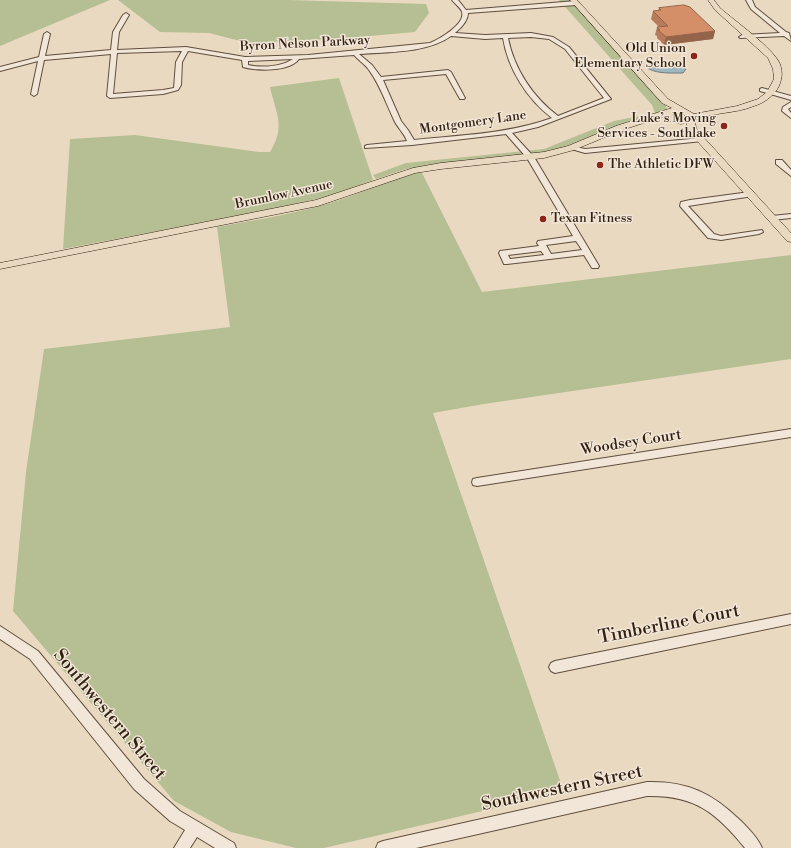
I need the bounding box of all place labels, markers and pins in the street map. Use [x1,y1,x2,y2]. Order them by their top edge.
place label: Old Union Elementary School [574,41,686,72]
marker: Old Union Elementary School [689,51,699,61]
place label: Luke’s Moving Services - Southlake [597,111,716,142]
marker: Luke’s Moving Services - Southlake [719,121,729,131]
place label: The Athletic DFW [608,157,714,173]
marker: The Athletic DFW [595,160,605,170]
place label: Texan Fitness [551,211,632,227]
marker: Texan Fitness [538,214,548,224]

